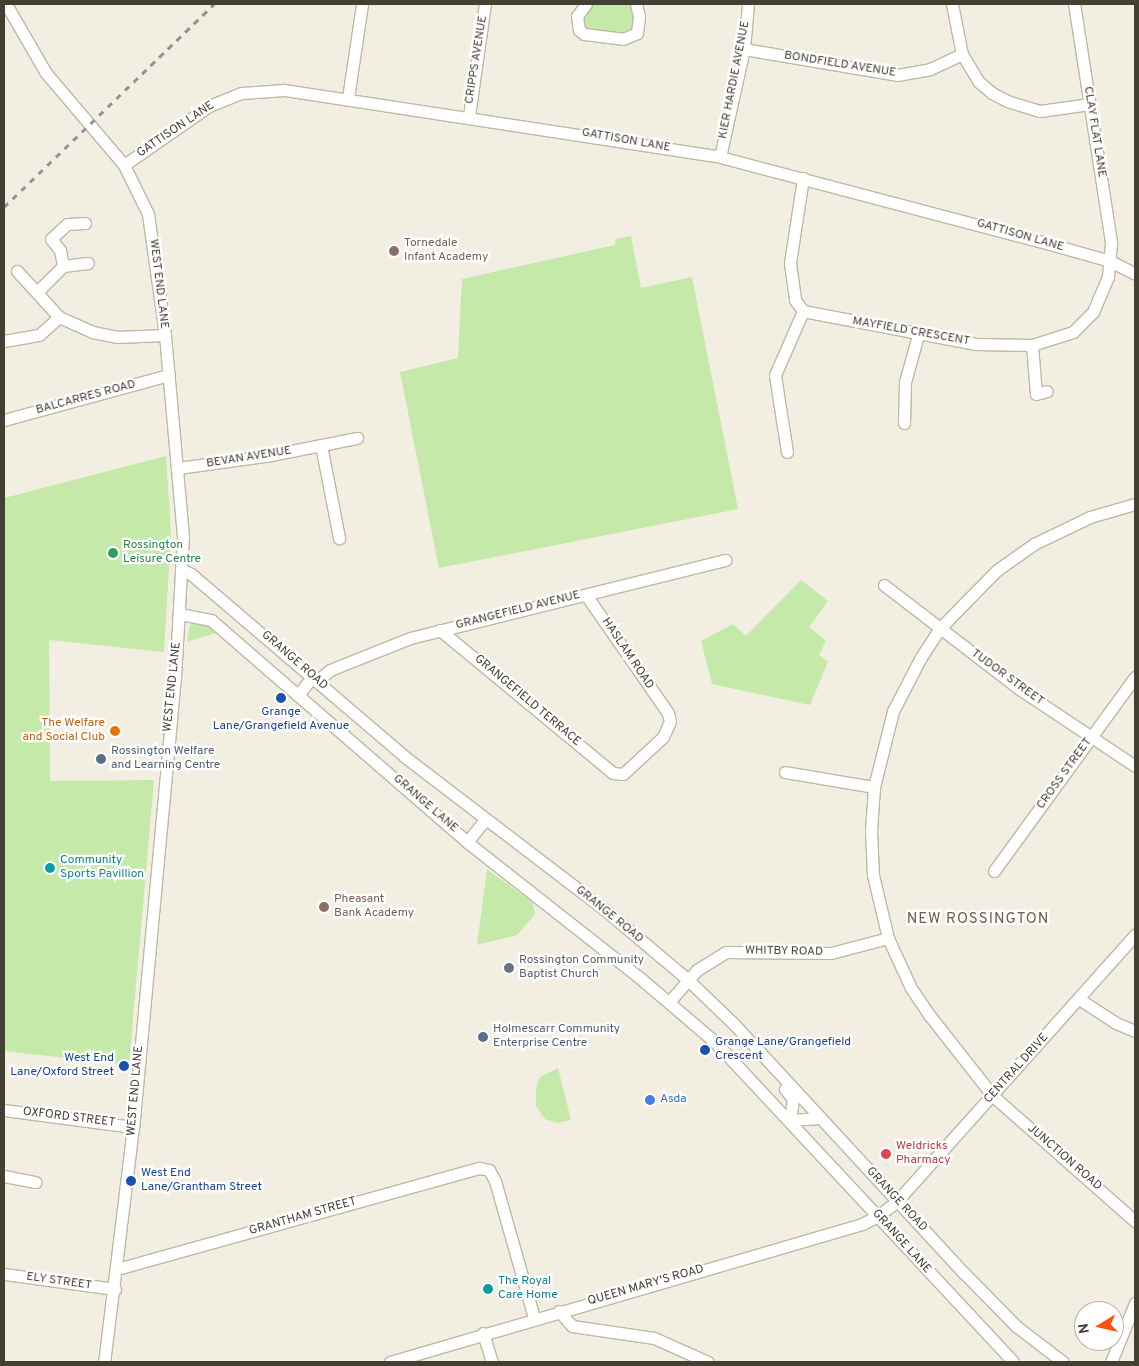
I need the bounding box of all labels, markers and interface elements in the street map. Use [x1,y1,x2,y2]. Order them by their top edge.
street label: CRIPPS AVENUE [463,15,491,105]
street label: KIER HARDIE AVENUE [716,20,754,140]
street label: BONDFIELD AVENUE [783,49,897,81]
street label: CLAY FLAT LANE [1080,85,1108,179]
street label: GATTISON LANE [135,99,217,161]
street label: GATTISON LANE [580,126,672,156]
street label: GATTISON LANE [975,217,1065,255]
place label: Tornedale Infant Academy [404,237,489,265]
street label: WEST END LANE [145,238,171,330]
marker: Tornedale Infant Academy [388,245,400,257]
street label: MAYFIELD CRESCENT [851,315,971,349]
street label: BALCARRES ROAD [35,378,137,418]
street label: BEVAN AVENUE [205,444,293,472]
place label: Rossington Leisure Centre [123,539,201,567]
marker: Rossington Leisure Centre [107,547,119,559]
street label: GRANGEFIELD AVENUE [454,588,582,634]
street label: HASLAM ROAD [598,616,656,692]
street label: GRANGE ROAD [258,628,330,694]
street label: WEST END LANE [161,641,185,733]
street label: TUDOR STREET [968,647,1046,709]
street label: GRANGEFIELD TERRACE [471,652,583,750]
marker: Grange Lane/Grangefield Avenue [275,692,287,704]
place label: Grange Lane/Grangefield Avenue [213,706,349,734]
place label: The Welfare and Social Club [22,717,105,745]
marker: The Welfare and Social Club [109,725,121,737]
street label: CROSS STREET [1034,735,1096,813]
place label: Rossington Welfare and Learning Centre [111,745,220,773]
marker: Rossington Welfare and Learning Centre [95,753,107,765]
street label: GRANGE LANE [390,772,460,836]
place label: Community Sports Pavillion [60,854,144,882]
marker: Community Sports Pavillion [44,862,56,874]
street label: GRANGE ROAD [572,883,646,947]
place label: Pheasant Bank Academy [334,893,415,921]
marker: Pheasant Bank Academy [318,901,330,913]
district label: NEW ROSSINGTON [905,911,1051,929]
street label: WHITBY ROAD [745,944,823,960]
place label: Rossington Community Baptist Church [519,954,644,982]
marker: Rossington Community Baptist Church [503,962,515,974]
place label: Holmescarr Community Enterprise Centre [493,1023,620,1051]
marker: Holmescarr Community Enterprise Centre [477,1031,489,1043]
street label: CENTRAL DRIVE [982,1031,1052,1107]
place label: Grange Lane/Grangefield Crescent [715,1036,851,1064]
marker: Grange Lane/Grangefield Crescent [699,1044,711,1056]
street label: WEST END LANE [125,1045,147,1137]
place label: West End Lane/Oxford Street [10,1052,114,1080]
marker: West End Lane/Oxford Street [118,1060,130,1072]
place label: Asda [660,1093,687,1107]
marker: Asda [644,1094,656,1106]
street label: OXFORD STREET [22,1105,116,1131]
street label: JUNCTION ROAD [1024,1122,1104,1194]
place label: Weldricks Pharmacy [896,1140,951,1168]
marker: Weldricks Pharmacy [880,1148,892,1160]
street label: GRANGE ROAD [862,1165,930,1235]
place label: West End Lane/Grantham Street [141,1167,262,1195]
marker: West End Lane/Grantham Street [125,1175,137,1187]
street label: GRANTHAM STREET [248,1195,358,1239]
street label: GRANGE LANE [869,1207,933,1277]
street label: QUEEN MARY'S ROAD [586,1263,706,1309]
street label: ELY STREET [25,1270,93,1294]
place label: The Royal Care Home [498,1275,558,1303]
marker: The Royal Care Home [482,1283,494,1295]
north arrow [1074,1301,1124,1351]
text: N [1075,1322,1094,1335]

